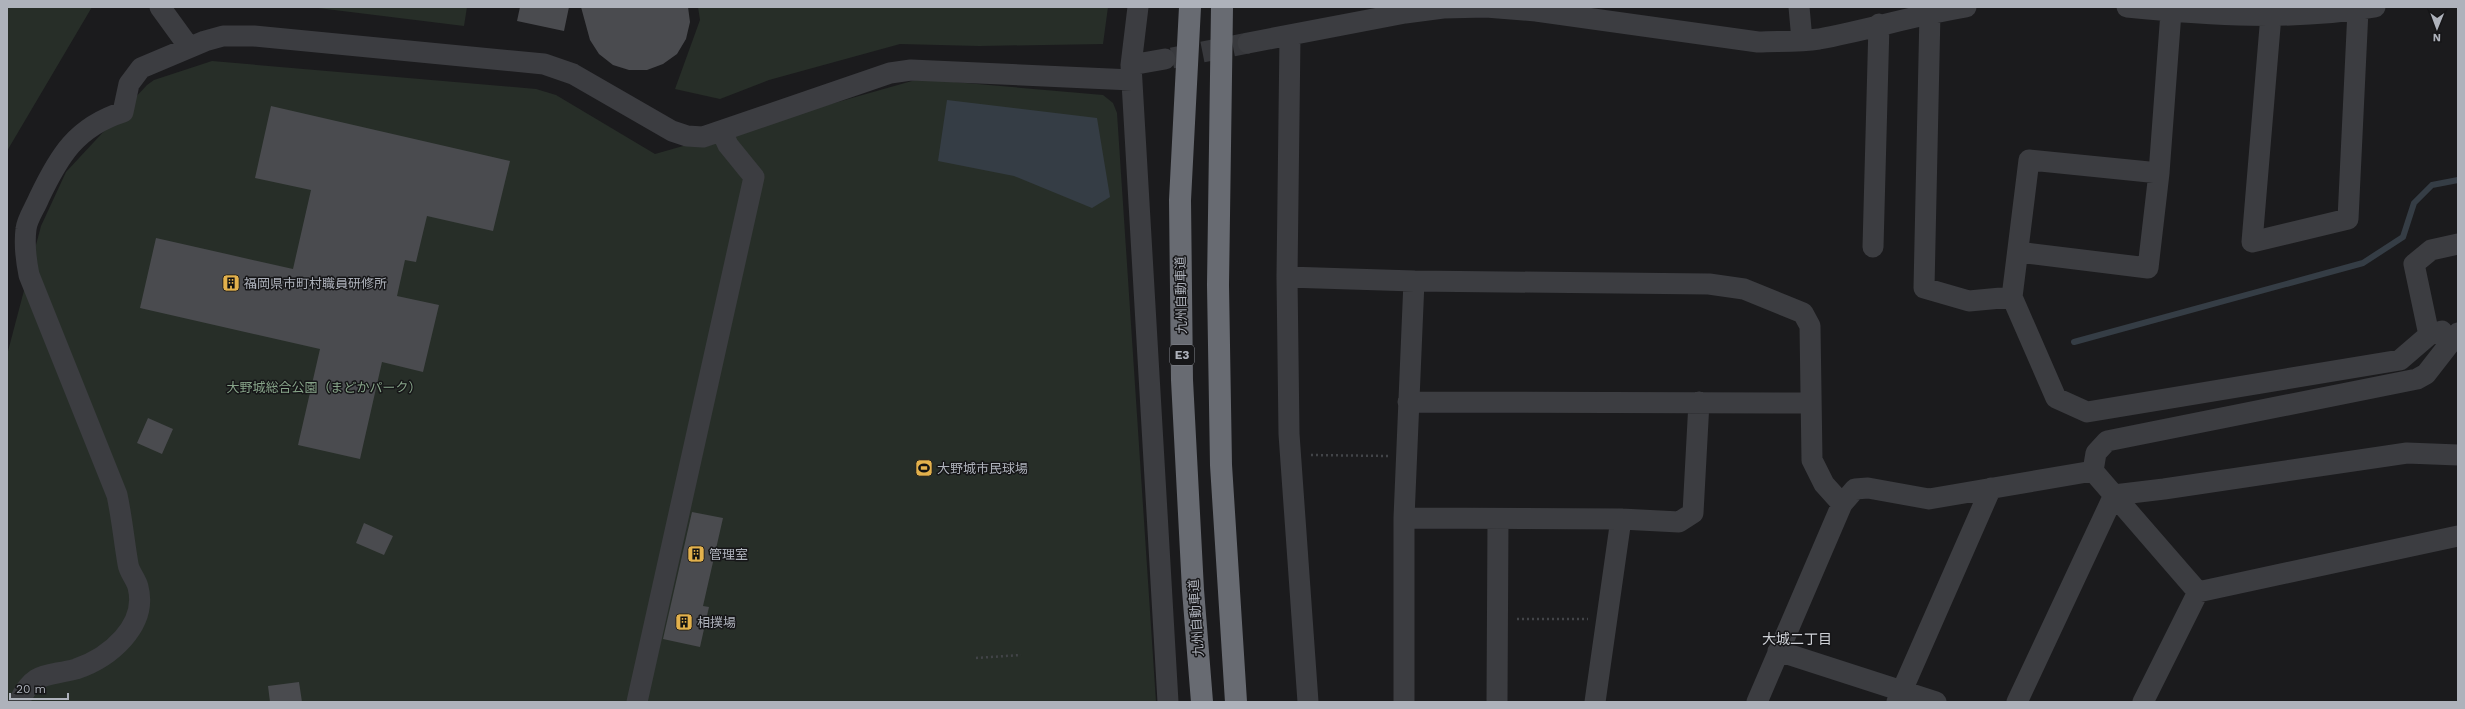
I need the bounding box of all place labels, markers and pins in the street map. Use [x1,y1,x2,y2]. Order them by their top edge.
building icon: 福岡県市町村職員研修所 [221,273,241,293]
place label: 福岡県市町村職員研修所 [244,276,387,291]
sports icon: 大野城市民球場 [914,458,934,478]
place label: 大野城市民球場 [937,461,1028,476]
building icon: 管理室 [686,544,706,564]
place label: 管理室 [709,547,748,562]
building icon: 相撲場 [674,612,694,632]
place label: 相撲場 [697,615,736,630]

